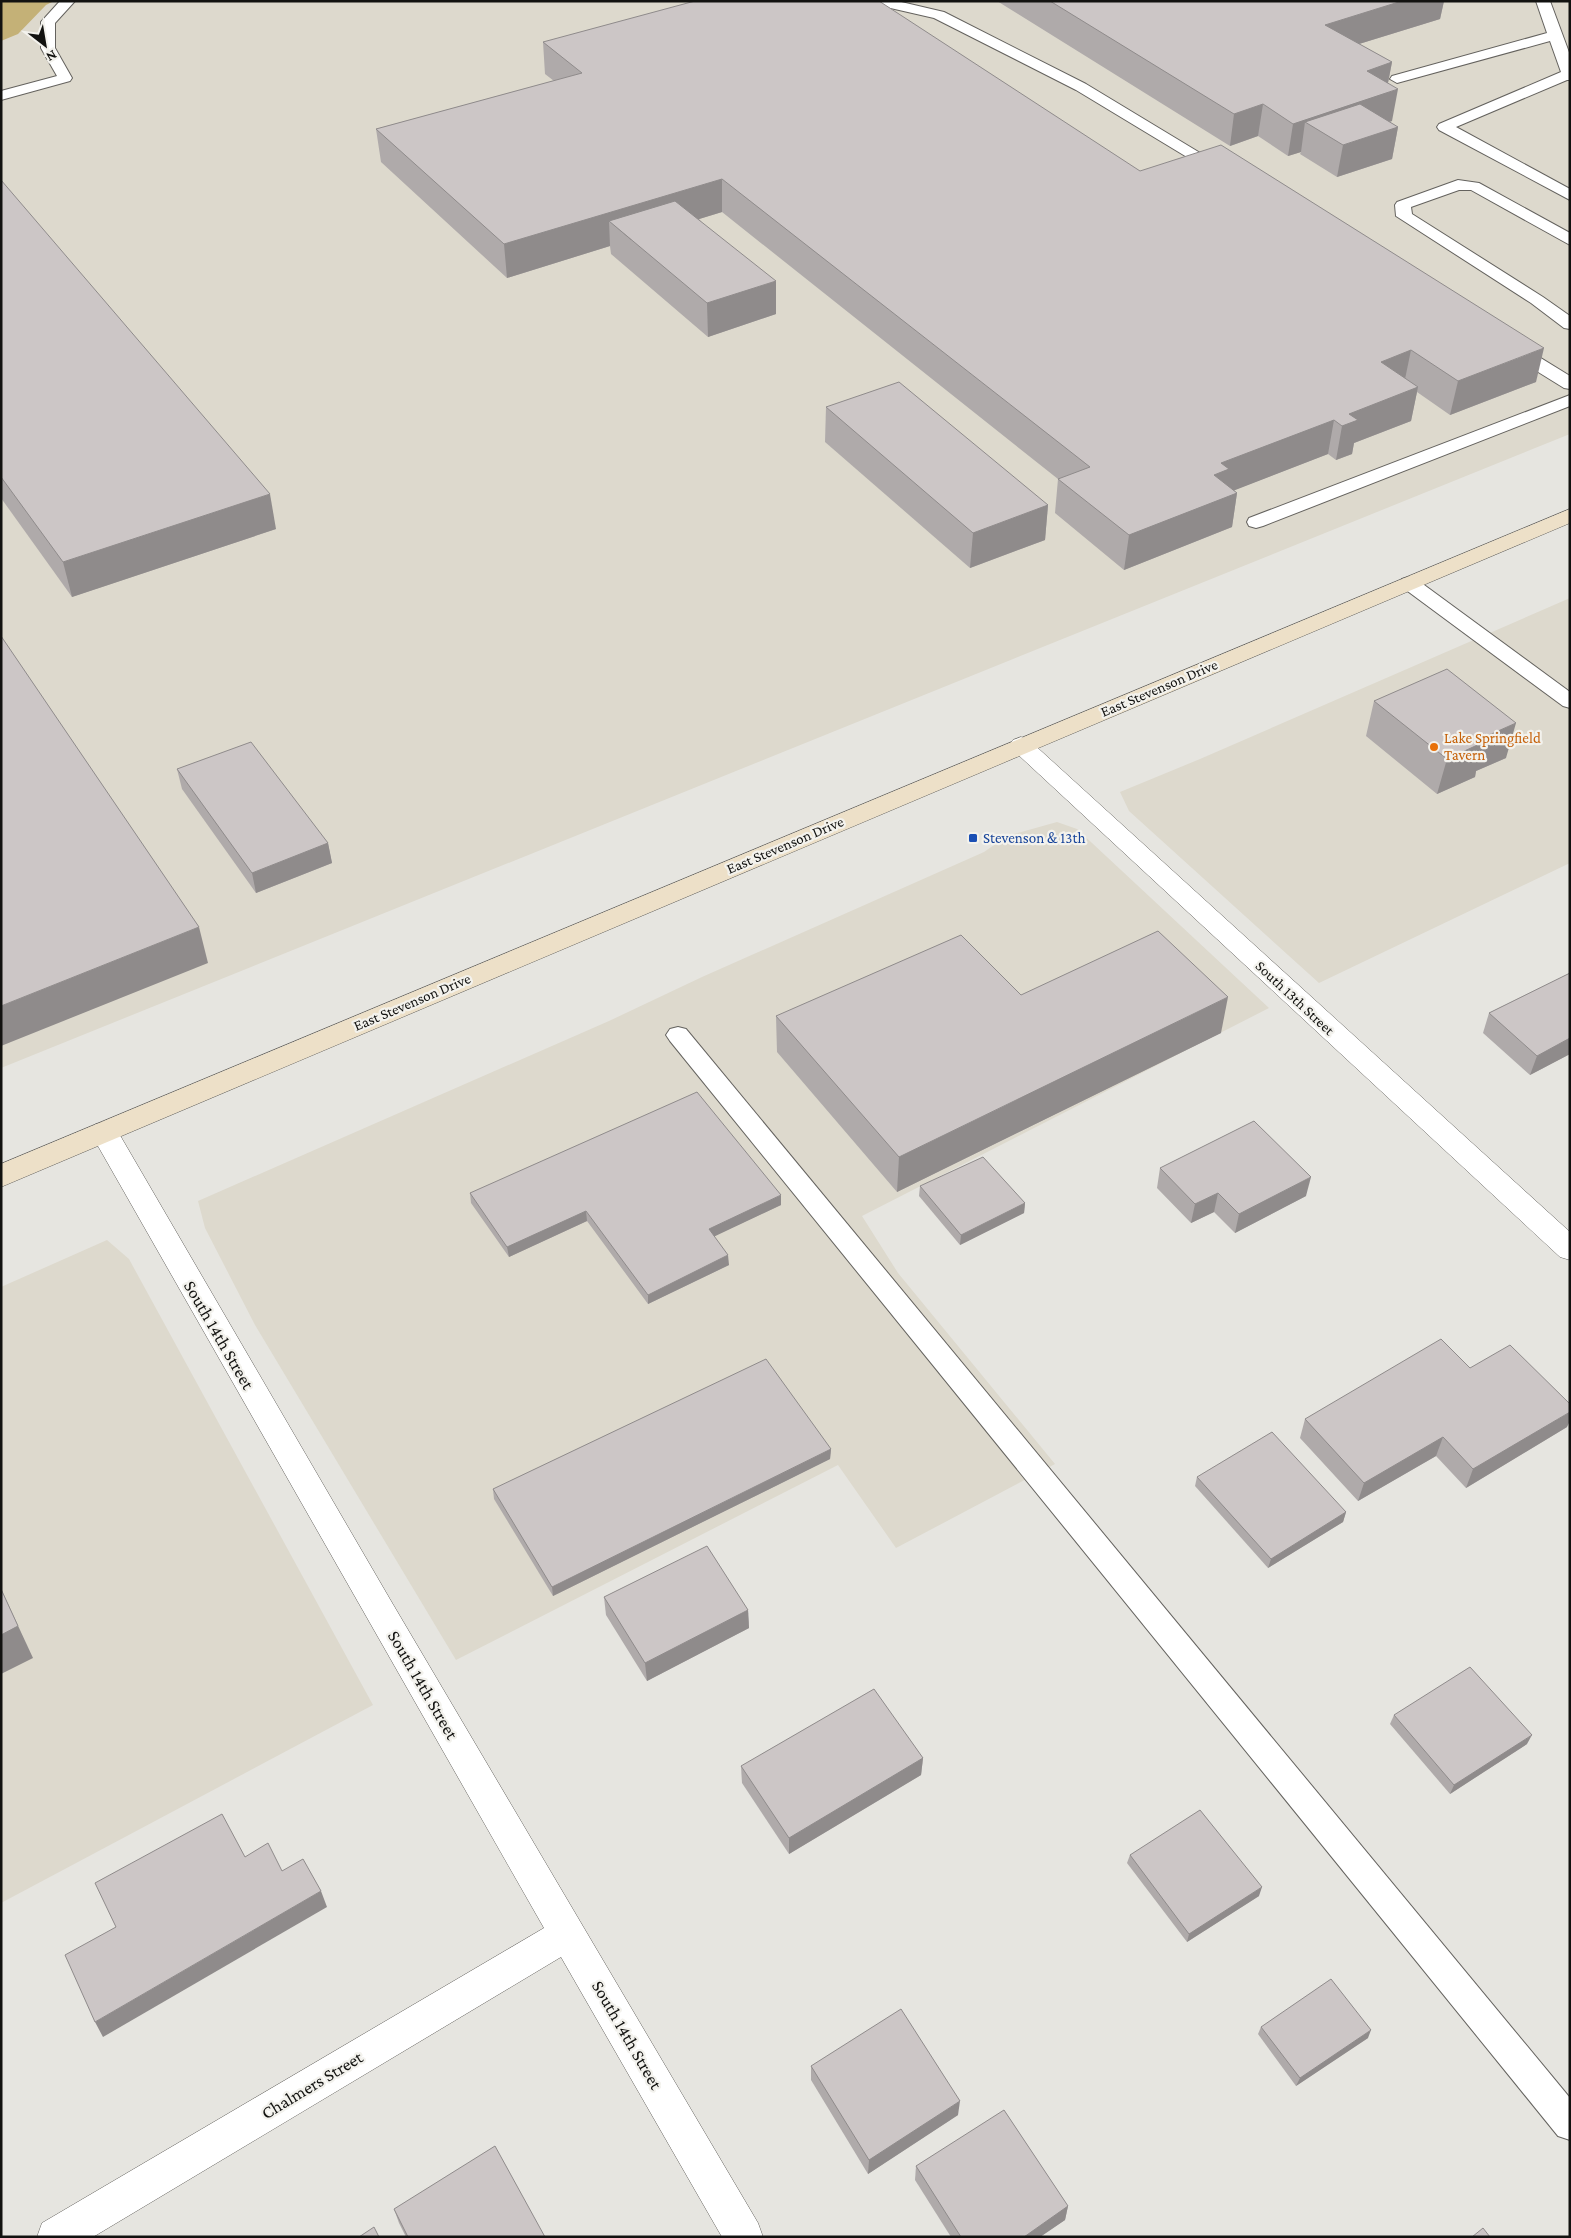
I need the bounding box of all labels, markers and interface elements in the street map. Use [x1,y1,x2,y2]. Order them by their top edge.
north arrow [20,20,70,70]
text: N [43,47,60,66]
street label: East Stevenson Drive [1098,656,1220,720]
place label: Lake Springfield Tavern [1444,730,1541,763]
marker: Lake Springfield Tavern [1428,741,1440,753]
street label: East Stevenson Drive [724,813,846,877]
place label: Stevenson & 13th [983,830,1085,846]
marker: Stevenson & 13th [967,832,979,844]
street label: South 13th Street [1252,958,1338,1039]
street label: East Stevenson Drive [351,970,473,1034]
street label: South 14th Street [180,1277,259,1394]
street label: South 14th Street [384,1627,463,1744]
street label: South 14th Street [588,1977,667,2094]
street label: Chalmers Street [258,2046,367,2123]

